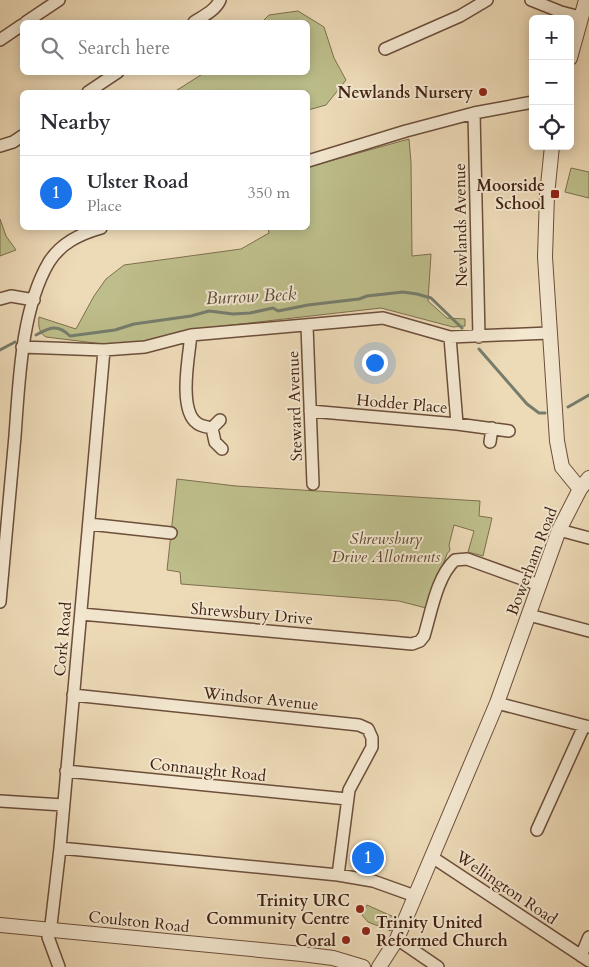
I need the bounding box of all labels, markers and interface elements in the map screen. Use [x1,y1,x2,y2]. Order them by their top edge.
map controls [529,15,574,150]
button: + [529,15,574,60]
search box [20,20,310,75]
icon: search [38,34,66,62]
text: Search here [78,35,170,61]
button: − [529,60,574,105]
place label: Newlands Nursery [338,82,473,104]
marker: Newlands Nursery [477,86,489,98]
button: locate [529,105,574,150]
text: Nearby [40,108,111,137]
street label: Newlands Avenue [449,163,473,287]
text: Ulster Road [87,169,189,195]
place label: Moorside School [476,175,545,215]
text: 1 [52,182,60,204]
text: 350 m [248,182,290,204]
marker: Moorside School [549,188,561,200]
text: Place [87,195,122,217]
water label: Burrow Beck [205,282,297,311]
street label: Steward Avenue [282,350,308,462]
your location [362,350,388,376]
street label: Hodder Place [355,389,448,419]
street label: Bowerham Road [501,504,563,619]
park label: Shrewsbury Drive Allotments [332,528,441,568]
street label: Shrewsbury Drive [190,598,314,630]
street label: Cork Road [49,600,77,677]
street label: Windsor Avenue [201,682,320,716]
street label: Connaught Road [149,753,268,787]
pin: 1 [352,839,384,877]
street label: Wellington Road [451,845,562,930]
place label: Trinity URC Community Centre [206,890,350,930]
marker: Trinity URC Community Centre [354,903,366,915]
street label: Coulston Road [87,906,191,938]
place label: Trinity United Reformed Church [376,912,508,952]
marker: Trinity United Reformed Church [360,925,372,937]
place label: Coral [295,930,336,952]
marker: Coral [340,934,352,946]

